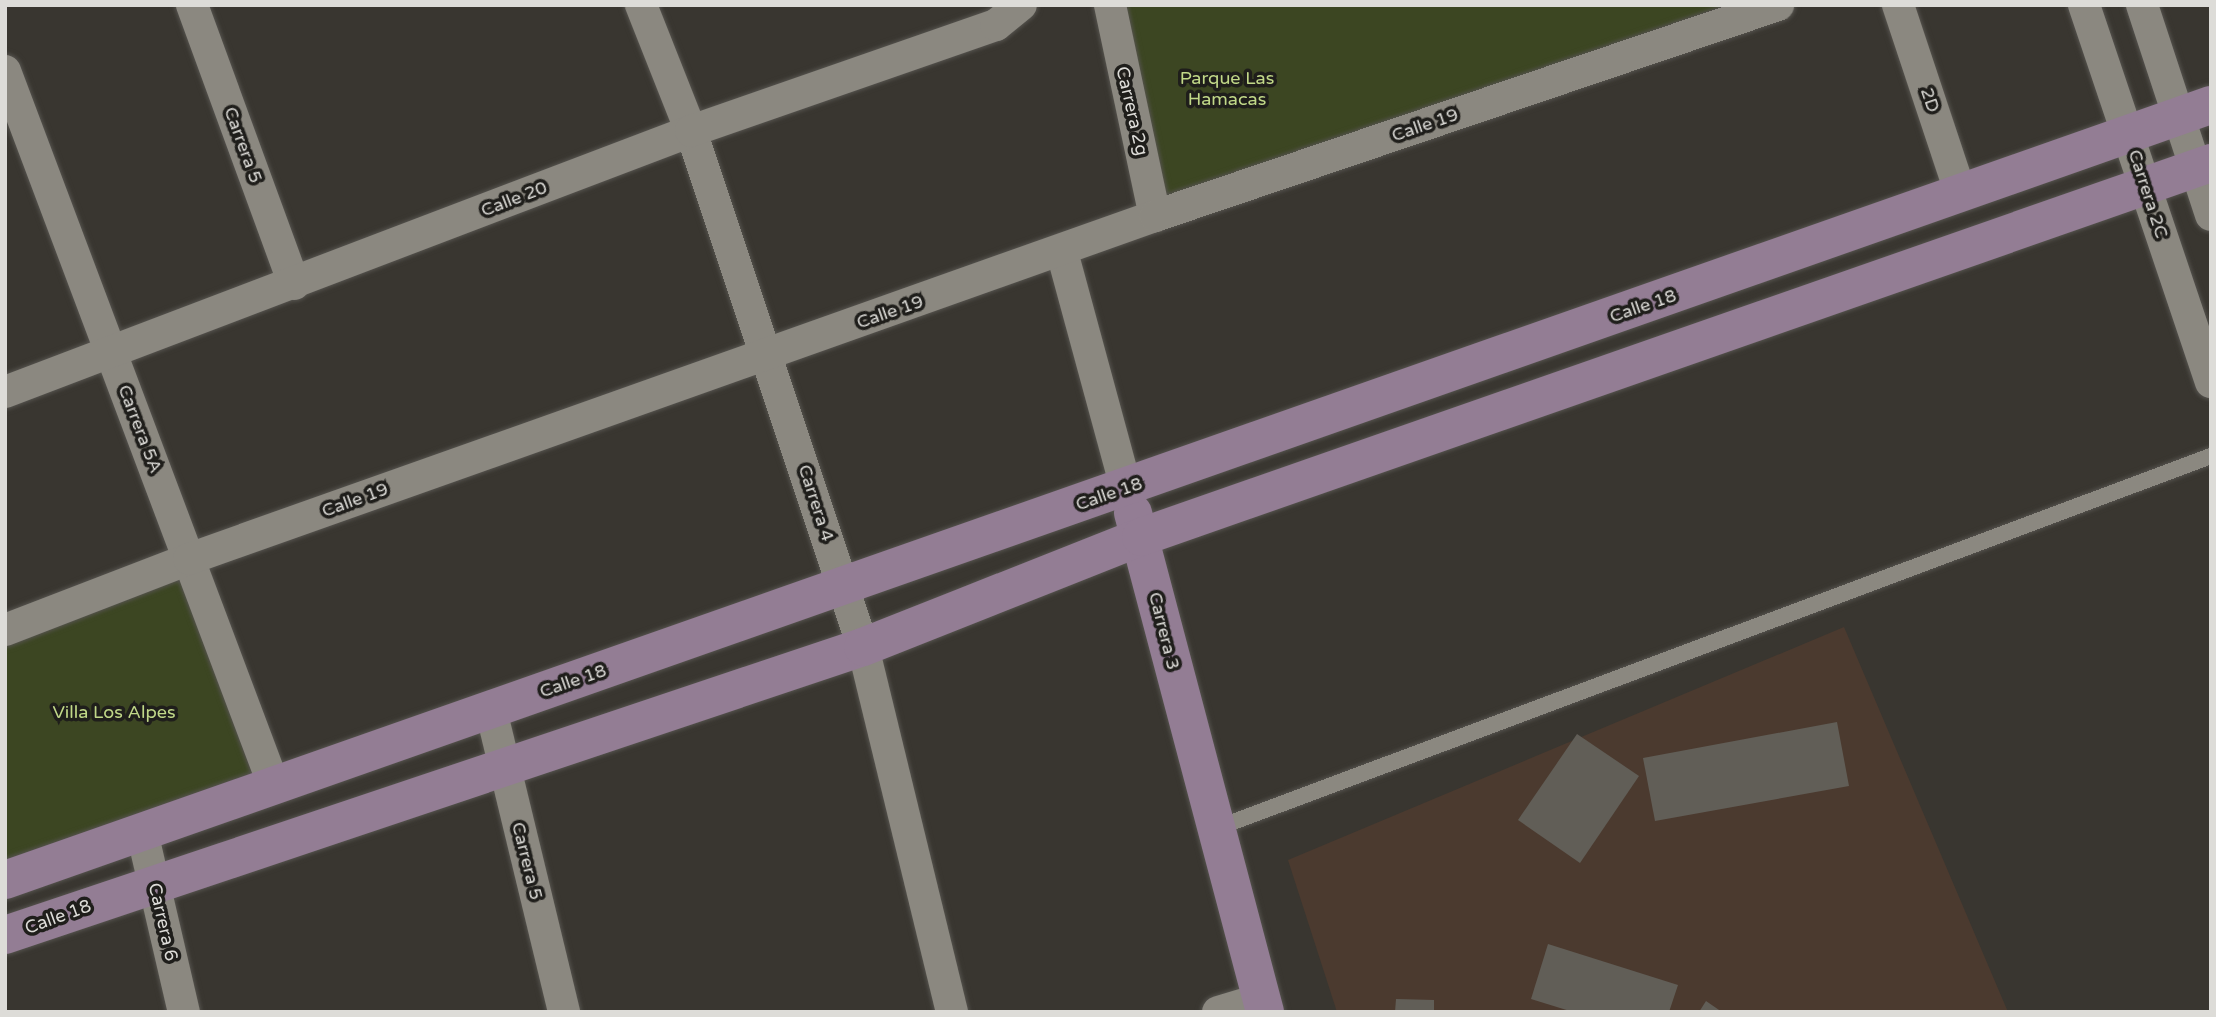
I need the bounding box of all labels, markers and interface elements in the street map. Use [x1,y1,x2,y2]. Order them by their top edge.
street label: Carrera 2g [1111,64,1153,158]
park label: Parque Las Hamacas [1180,68,1274,110]
street label: 2D [1916,85,1944,115]
street label: Carrera 5 [219,104,267,186]
street label: Calle 19 [1389,104,1461,146]
street label: Carrera 2C [2124,147,2172,241]
street label: Calle 20 [478,177,550,221]
street label: Calle 18 [1607,285,1679,327]
street label: Calle 19 [854,291,926,333]
street label: Carrera 5A [113,382,167,476]
street label: Carrera 4 [793,462,839,544]
street label: Calle 18 [1073,473,1145,515]
street label: Calle 19 [319,478,391,522]
street label: Carrera 3 [1144,590,1184,672]
street label: Calle 18 [537,660,609,702]
park label: Villa Los Alpes [52,701,176,723]
street label: Carrera 5 [507,820,547,902]
street label: Carrera 6 [144,881,182,963]
street label: Calle 18 [22,895,94,939]

